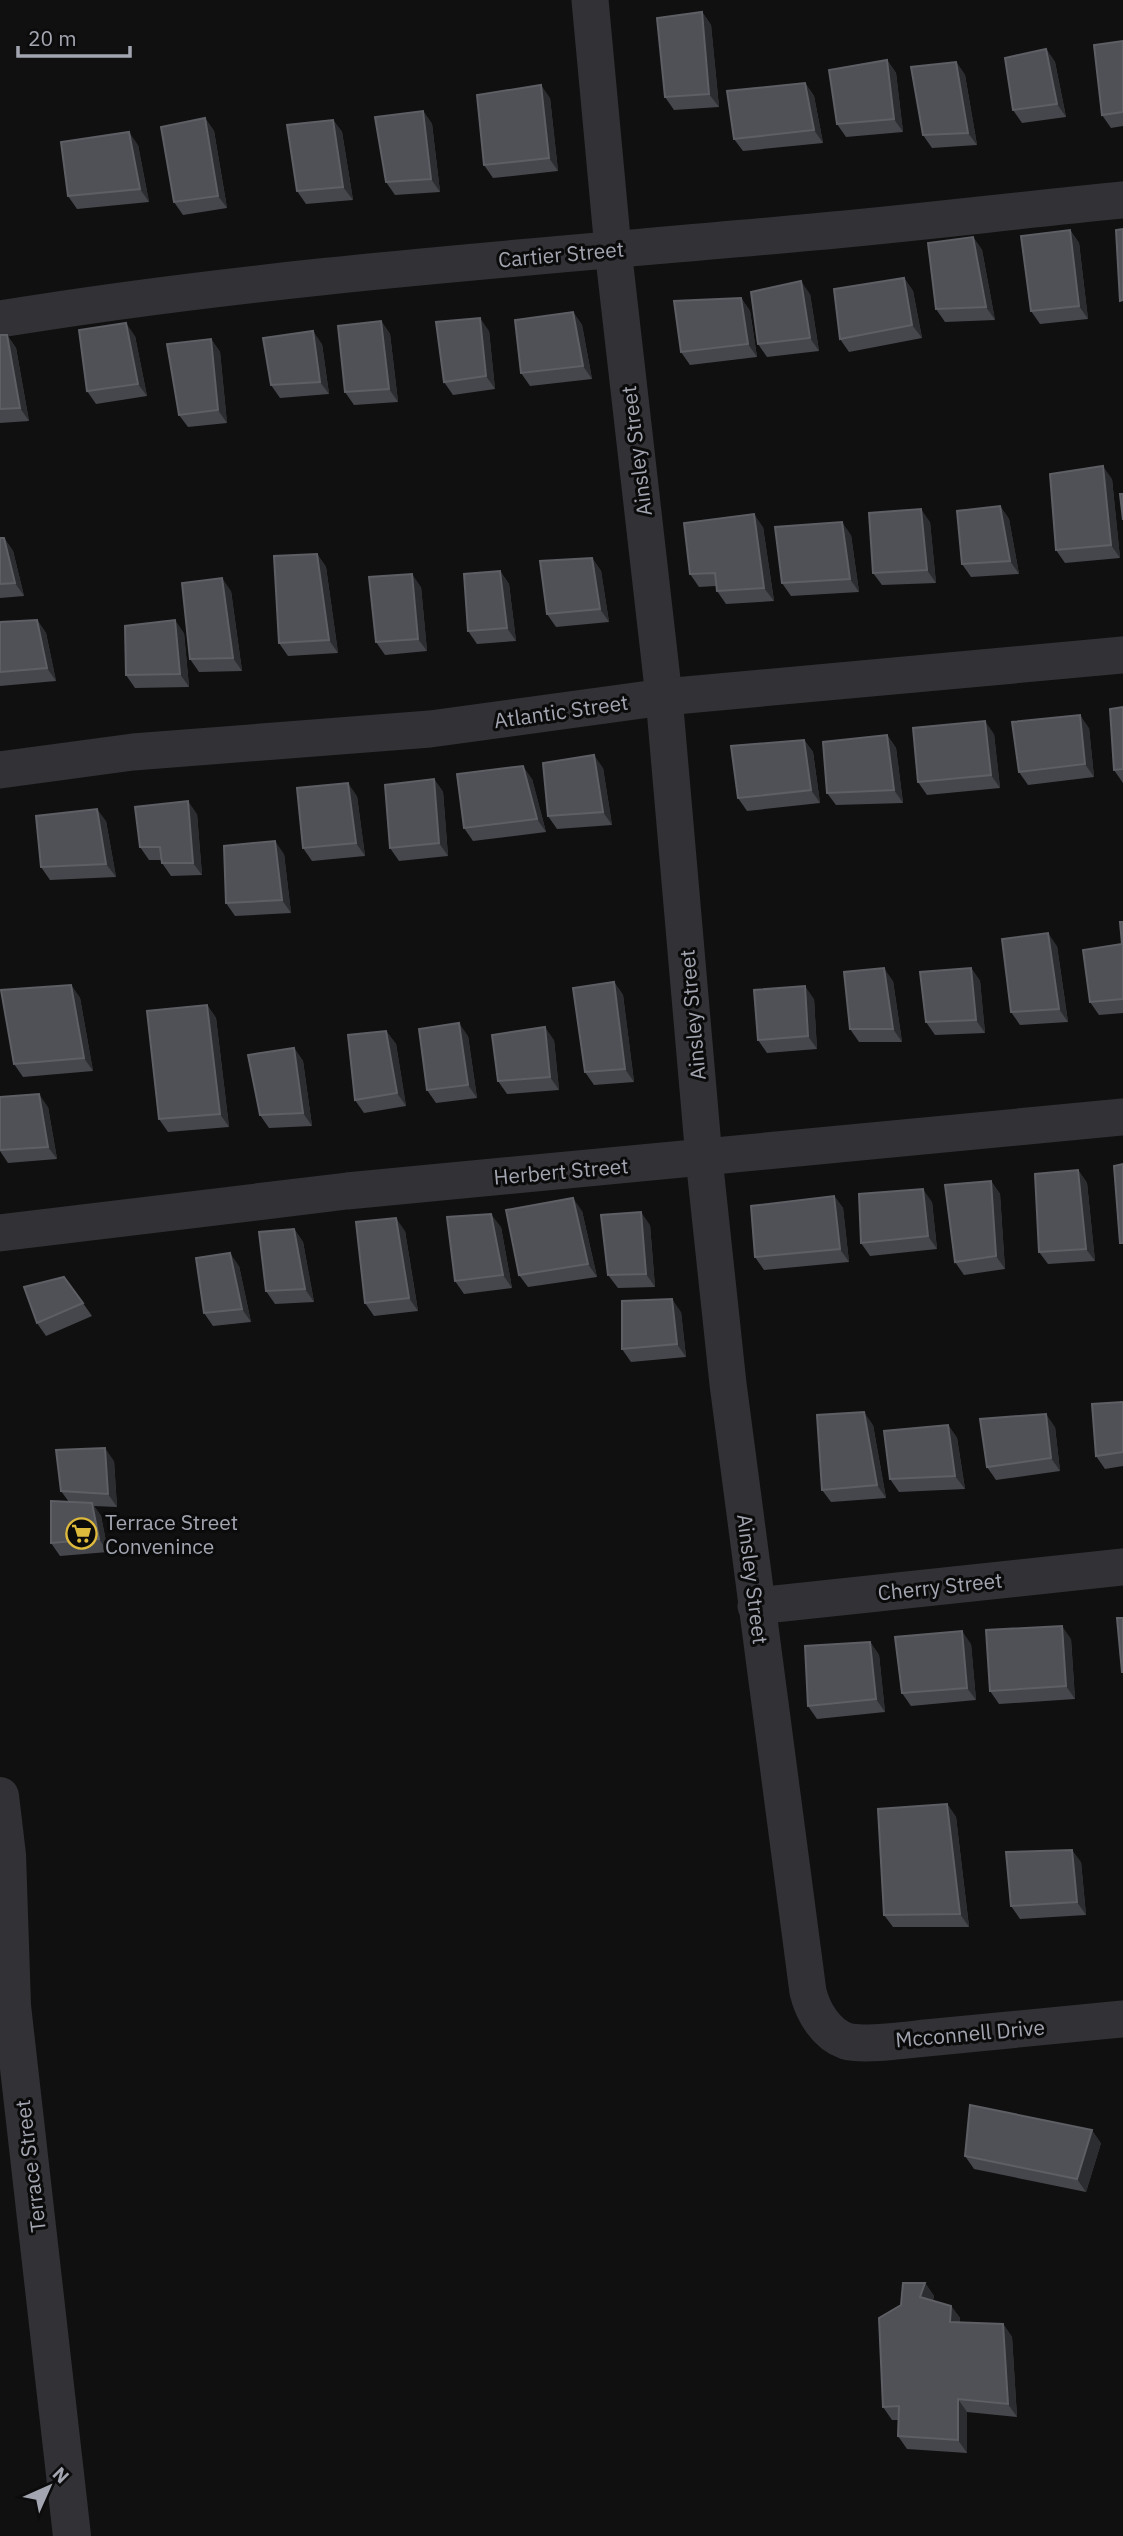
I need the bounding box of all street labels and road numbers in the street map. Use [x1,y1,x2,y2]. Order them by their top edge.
street label: Cartier Street [497,235,625,273]
street label: Ainsley Street [614,384,658,518]
street label: Atlantic Street [492,688,630,734]
street label: Ainsley Street [672,949,712,1081]
street label: Herbert Street [492,1151,630,1191]
street label: Ainsley Street [731,1512,775,1646]
street label: Cherry Street [876,1566,1004,1606]
street label: Mcconnell Drive [894,2013,1046,2053]
street label: Terrace Street [8,2098,52,2234]

